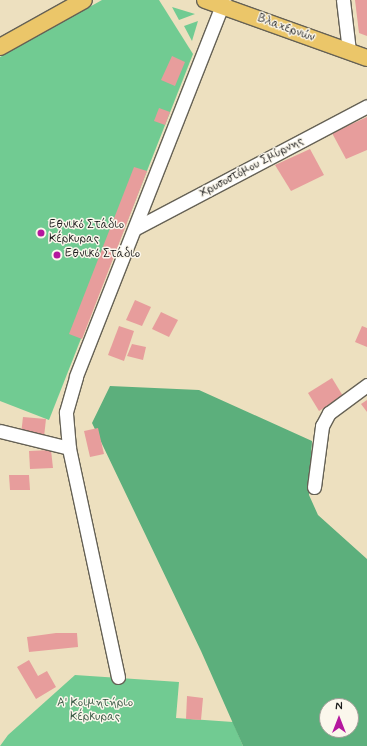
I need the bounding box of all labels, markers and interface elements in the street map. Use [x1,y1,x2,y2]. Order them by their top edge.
street label: Βλαχερνών [256,12,316,46]
street label: Χρυσοστόμου Σμύρνης [198,135,306,201]
place label: Εθνικό Στάδιο Κέρκυρας [49,219,124,247]
marker: Εθνικό Στάδιο Κέρκυρας [36,228,46,238]
place label: Εθνικό Στάδιο [65,248,140,262]
marker: Εθνικό Στάδιο [52,250,62,260]
park label: Α' Κοιμητήριο Κέρκυρας [57,697,133,725]
north arrow [319,698,359,738]
text: N [335,700,343,714]

